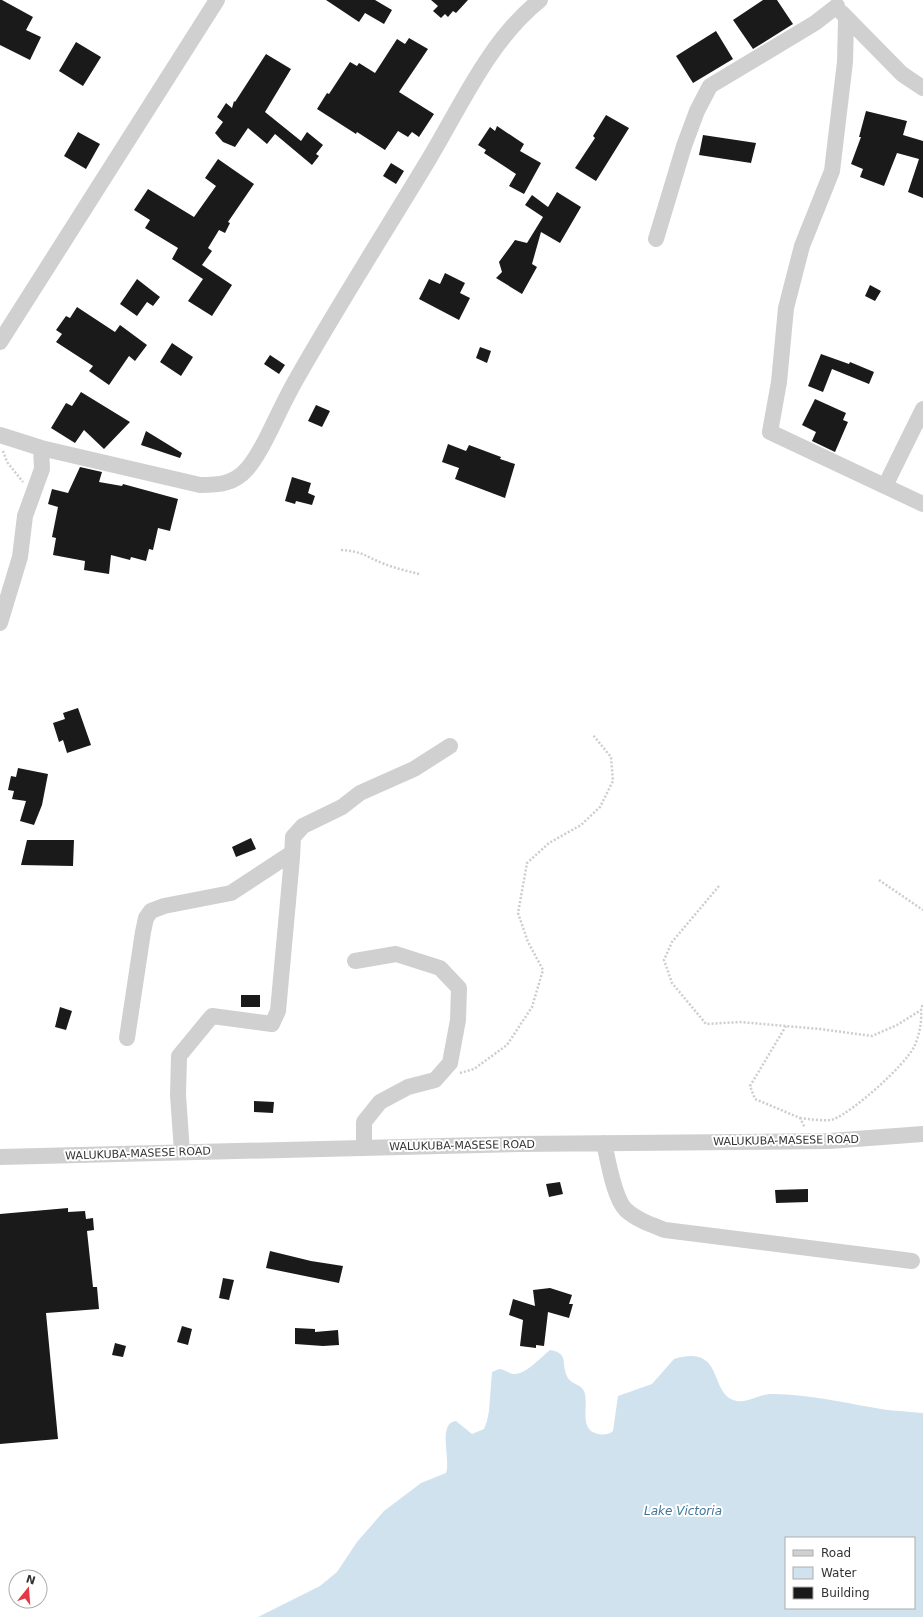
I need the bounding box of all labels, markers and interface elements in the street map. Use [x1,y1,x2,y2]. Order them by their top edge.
street label: WALUKUBA-MASESE ROAD [713,1133,859,1148]
street label: WALUKUBA-MASESE ROAD [389,1138,535,1153]
street label: WALUKUBA-MASESE ROAD [65,1144,211,1163]
water label: Lake Victoria [644,1504,722,1518]
legend [785,1537,915,1609]
text: Road [821,1546,851,1560]
text: Water [821,1566,857,1580]
north arrow [8,1569,48,1609]
text: N [24,1572,37,1587]
text: Building [821,1586,870,1600]

